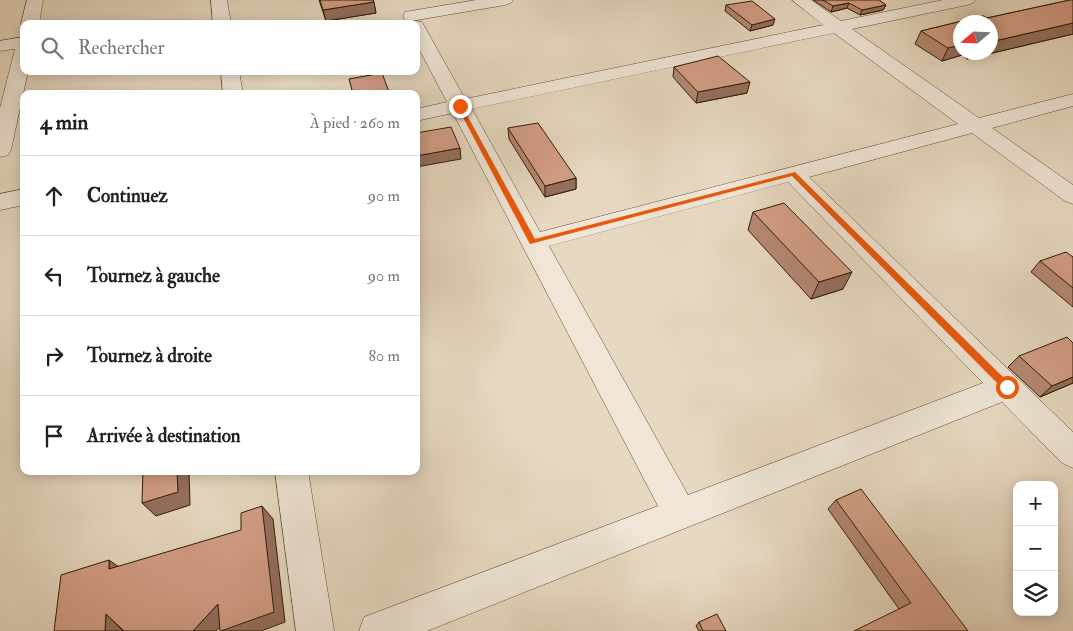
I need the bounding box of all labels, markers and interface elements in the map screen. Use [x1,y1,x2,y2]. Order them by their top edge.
north arrow [953,15,998,60]
search box [20,20,420,75]
icon: search [38,34,66,62]
text: Rechercher [78,36,165,60]
route end [449,95,472,118]
text: 4 min [40,109,88,136]
text: À pied · 260 m [310,113,400,133]
icon: ahead [40,182,68,210]
text: Continuez [87,184,168,208]
text: 90 m [368,186,400,206]
icon: left [40,262,68,290]
text: Tournez à gauche [87,264,220,288]
text: 90 m [368,266,400,286]
icon: right [40,342,68,370]
text: Tournez à droite [87,344,212,368]
text: 80 m [369,346,400,366]
route start [996,376,1019,399]
icon: arrive [40,422,68,450]
text: Arrivée à destination [87,424,241,448]
map controls [1013,481,1058,616]
button: + [1013,481,1058,526]
button: − [1013,526,1058,571]
button: layers [1013,571,1058,616]

